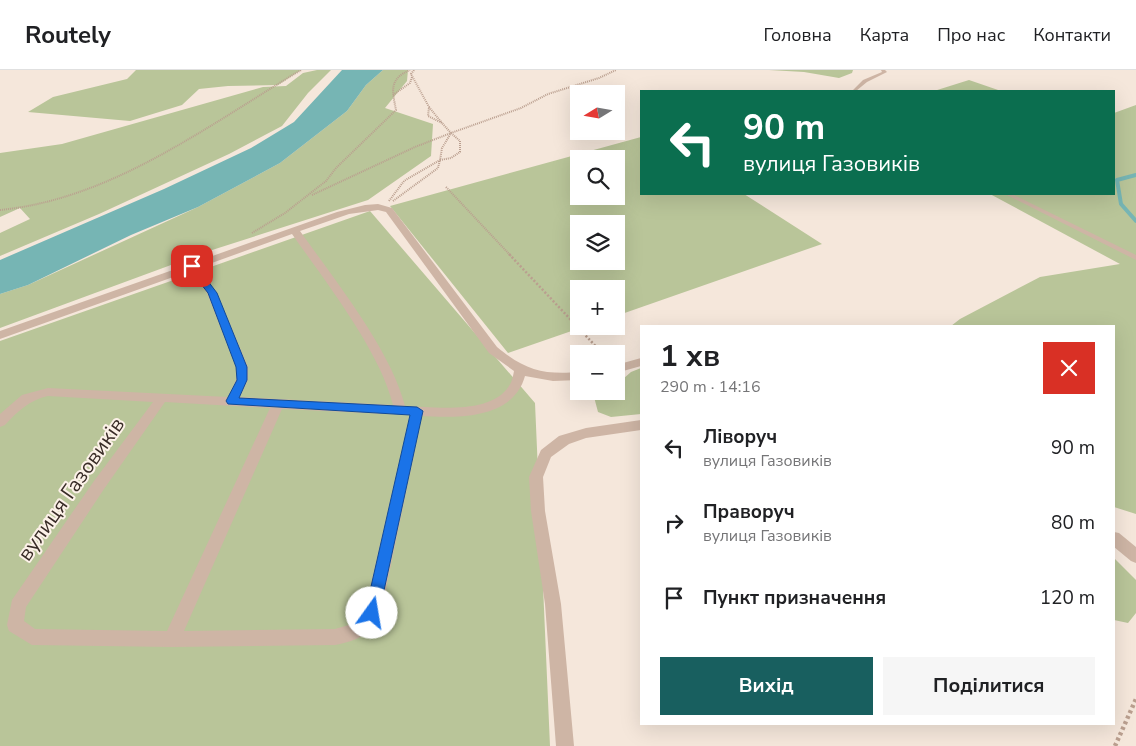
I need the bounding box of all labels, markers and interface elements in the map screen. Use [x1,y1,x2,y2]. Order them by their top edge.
text: Routely [25,19,111,51]
text: Головна [763,23,832,47]
text: Карта [860,23,909,47]
text: Про нас [937,23,1005,47]
text: Контакти [1033,23,1111,47]
north arrow [570,85,625,140]
map controls [570,85,625,400]
text: 90 m [743,104,825,151]
icon: left [660,110,725,175]
text: вулиця Газовиків [743,149,920,179]
button: search [570,150,625,205]
button: layers [570,215,625,270]
pin [171,245,213,287]
icon: arrive [178,252,206,280]
button: + [570,280,625,335]
text: 1 хв [660,336,720,377]
button: close [1043,342,1095,394]
button: − [570,345,625,400]
text: 290 m · 14:16 [660,376,761,398]
street label: вулиця Газовиків [11,412,131,566]
text: Ліворуч [703,424,777,450]
icon: left [660,434,688,462]
text: 90 m [1051,435,1095,461]
text: вулиця Газовиків [703,450,832,472]
text: Праворуч [703,499,795,525]
icon: right [660,509,688,537]
text: 80 m [1051,510,1095,536]
text: вулиця Газовиків [703,525,832,547]
icon: arrive [660,584,688,612]
text: Пункт призначення [703,585,886,611]
text: 120 m [1040,585,1095,611]
position arrow [345,586,397,638]
button: Вихід [660,657,873,715]
button: Поділитися [883,657,1095,715]

